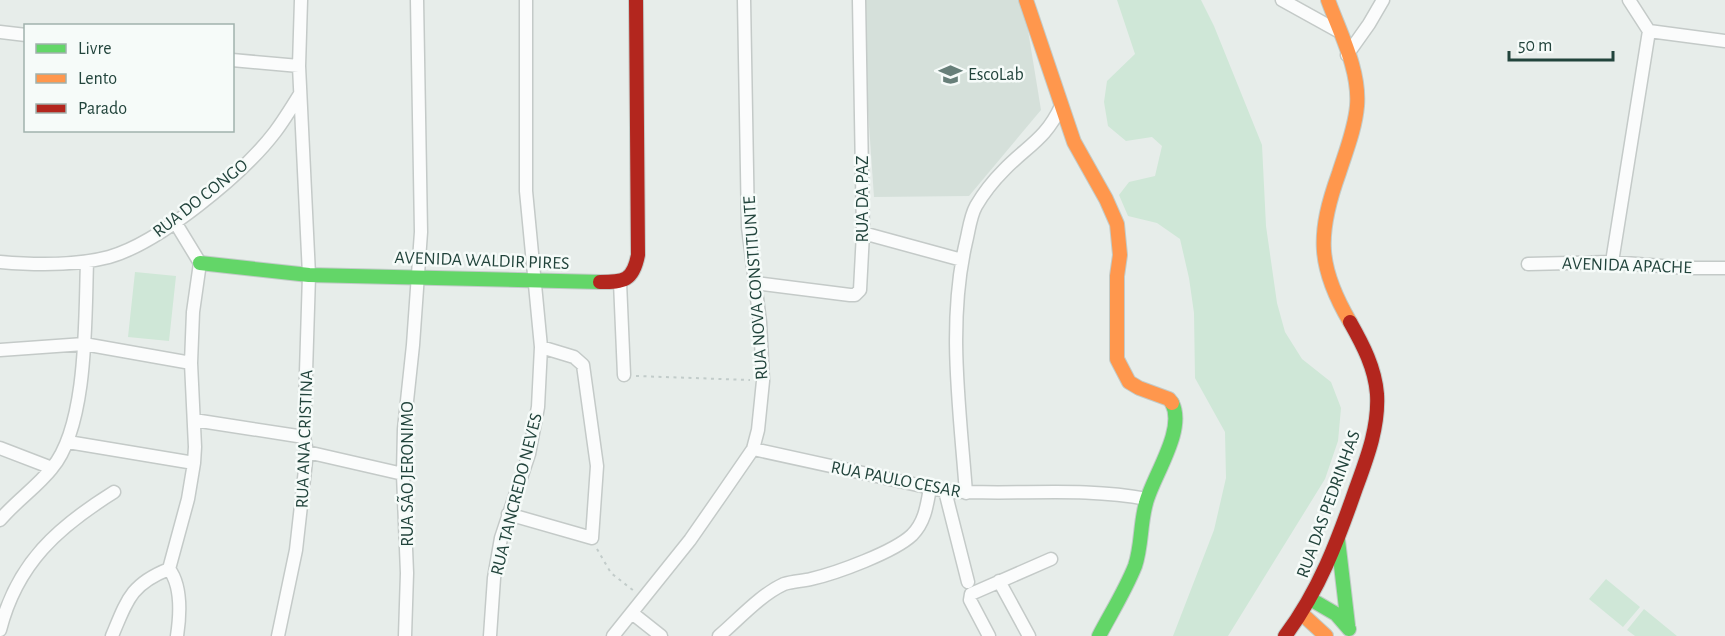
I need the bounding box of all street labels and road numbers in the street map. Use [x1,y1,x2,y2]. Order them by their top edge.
street label: RUA DA PAZ [854,155,872,243]
street label: RUA DO CONGO [150,156,251,241]
street label: RUA NOVA CONSTITUNTE [741,195,771,381]
street label: AVENIDA WALDIR PIRES [394,249,570,273]
street label: AVENIDA APACHE [1562,255,1693,277]
street label: RUA ANA CRISTINA [294,369,316,509]
street label: RUA SÃO JERONIMO [396,401,417,547]
street label: RUA TANCREDO NEVES [488,411,546,577]
street label: RUA DAS PEDRINHAS [1294,428,1364,580]
street label: RUA PAULO CESAR [829,459,962,501]

